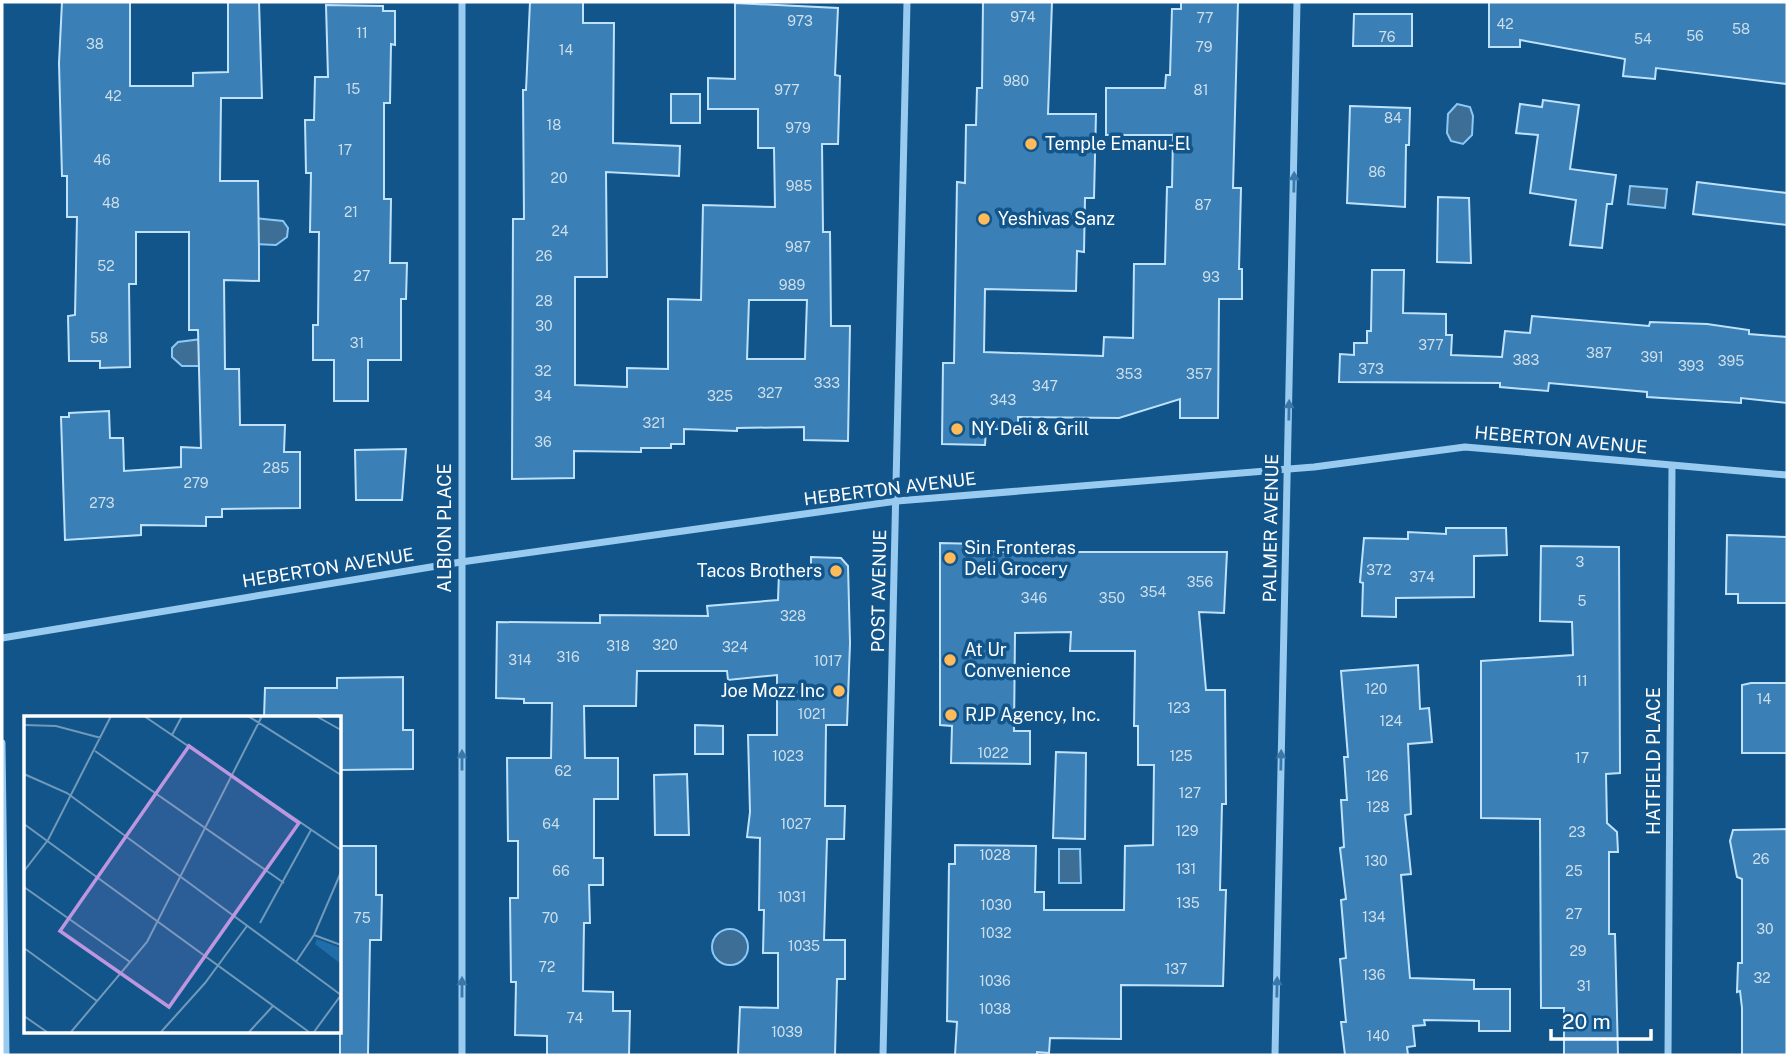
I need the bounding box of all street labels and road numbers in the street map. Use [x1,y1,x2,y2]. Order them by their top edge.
street label: HEBERTON AVENUE [1474,421,1648,458]
street label: PALMER AVENUE [1259,453,1282,603]
street label: ALBION PLACE [434,463,455,593]
street label: HEBERTON AVENUE [802,468,977,510]
street label: POST AVENUE [867,529,890,653]
street label: HEBERTON AVENUE [241,544,415,591]
street label: HATFIELD PLACE [1643,687,1664,835]

